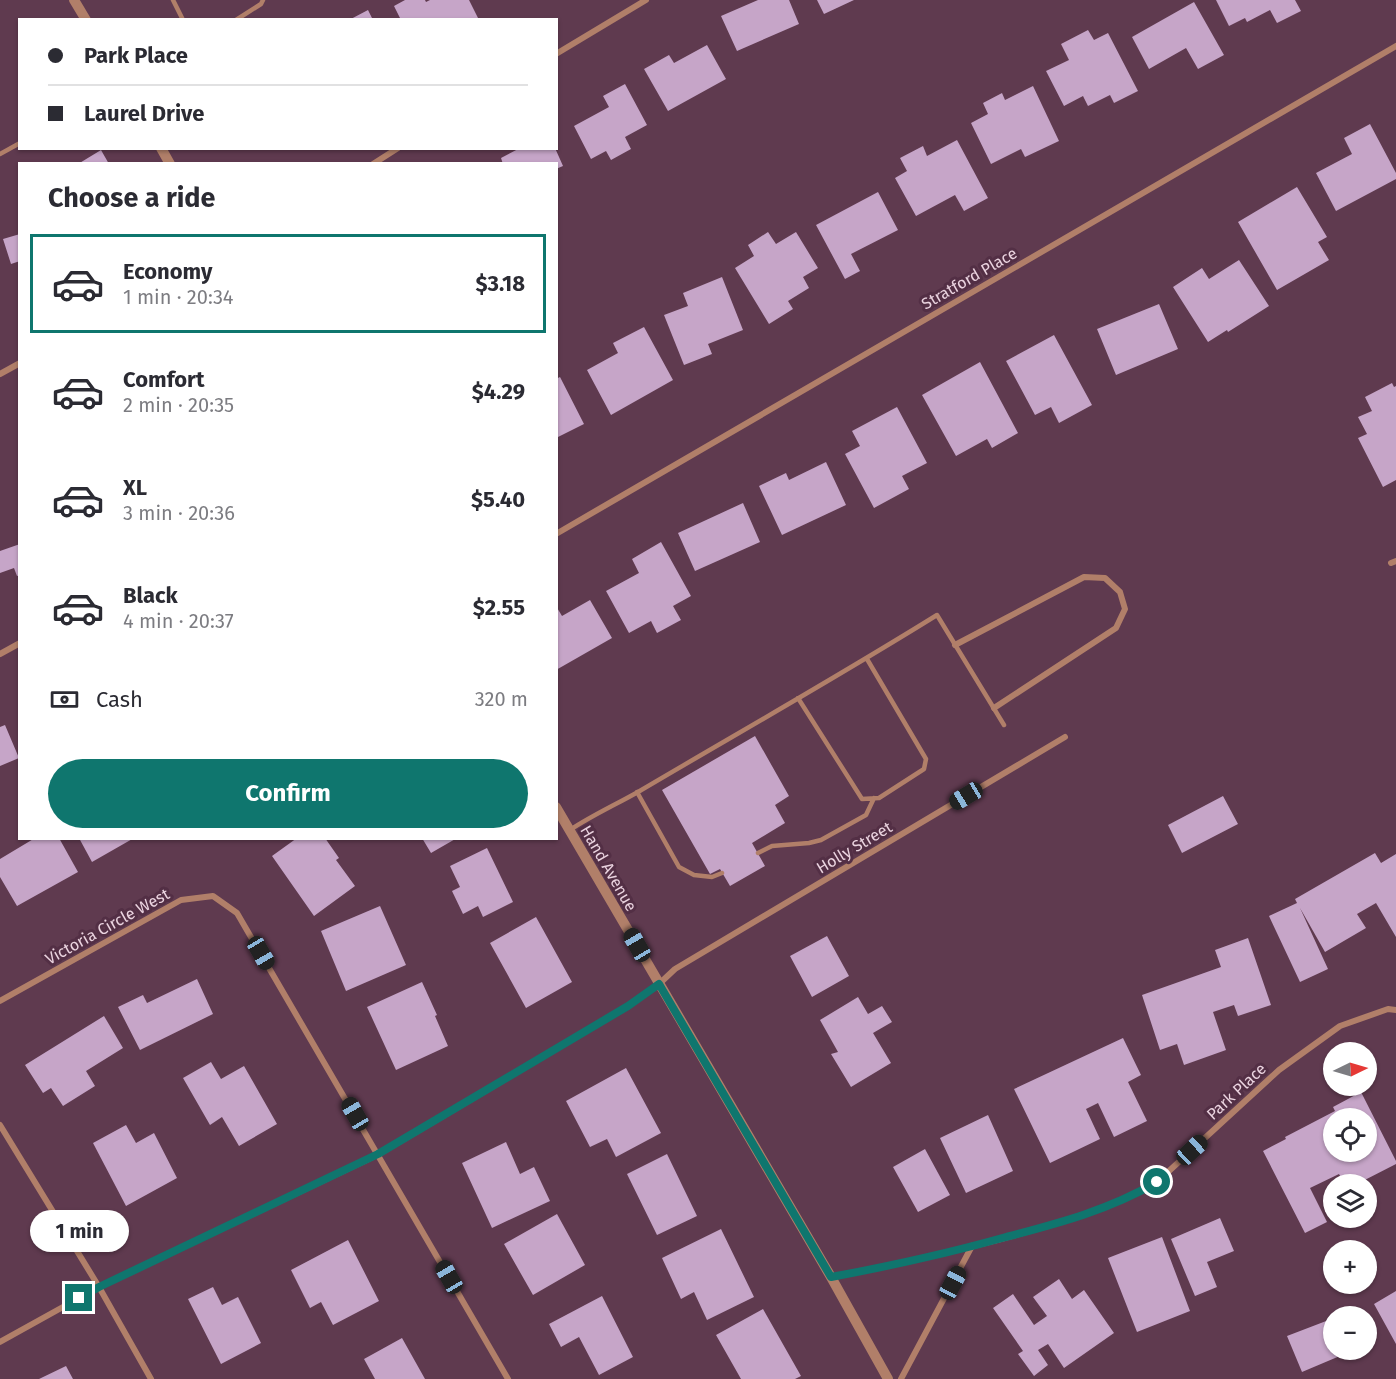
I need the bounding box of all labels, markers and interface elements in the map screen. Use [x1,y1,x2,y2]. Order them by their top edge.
text: Park Place [84,42,188,69]
text: Laurel Drive [84,100,204,127]
text: Choose a ride [48,182,215,214]
street label: Stratford Place [918,243,1020,313]
icon: car [51,257,105,311]
text: Economy [123,258,212,285]
text: $3.18 [475,270,525,297]
text: 1 min · 20:34 [123,285,233,309]
icon: car [51,365,105,419]
text: Comfort [123,366,204,393]
text: $4.29 [472,378,525,405]
text: 2 min · 20:35 [123,393,234,417]
icon: car [51,473,105,527]
text: XL [123,474,147,501]
text: $5.40 [471,486,525,513]
text: 3 min · 20:36 [123,501,235,525]
icon: car [51,581,105,635]
text: Black [123,582,178,609]
text: $2.55 [473,594,525,621]
text: 4 min · 20:37 [123,609,234,633]
icon: cash [48,683,81,716]
text: Cash [96,686,143,713]
text: 320 m [475,687,528,711]
button: Confirm [48,759,528,828]
car [946,779,986,813]
street label: Holly Street [813,817,896,877]
street label: Hand Avenue [576,822,641,915]
street label: Victoria Circle West [42,884,173,968]
car [620,925,654,965]
car [244,933,278,973]
north arrow [1323,1042,1377,1096]
map controls [1323,1042,1377,1360]
street label: Park Place [1203,1059,1270,1124]
car [338,1094,372,1134]
button: locate [1323,1108,1377,1162]
car [1173,1131,1211,1169]
route start [1143,1168,1170,1195]
button: layers [1323,1174,1377,1228]
callout: 1 min [29,1211,128,1253]
text: 1 min [55,1219,104,1243]
button: + [1323,1240,1377,1294]
car [432,1257,466,1297]
car [937,1263,969,1303]
route end [65,1284,92,1311]
button: − [1323,1306,1377,1360]

